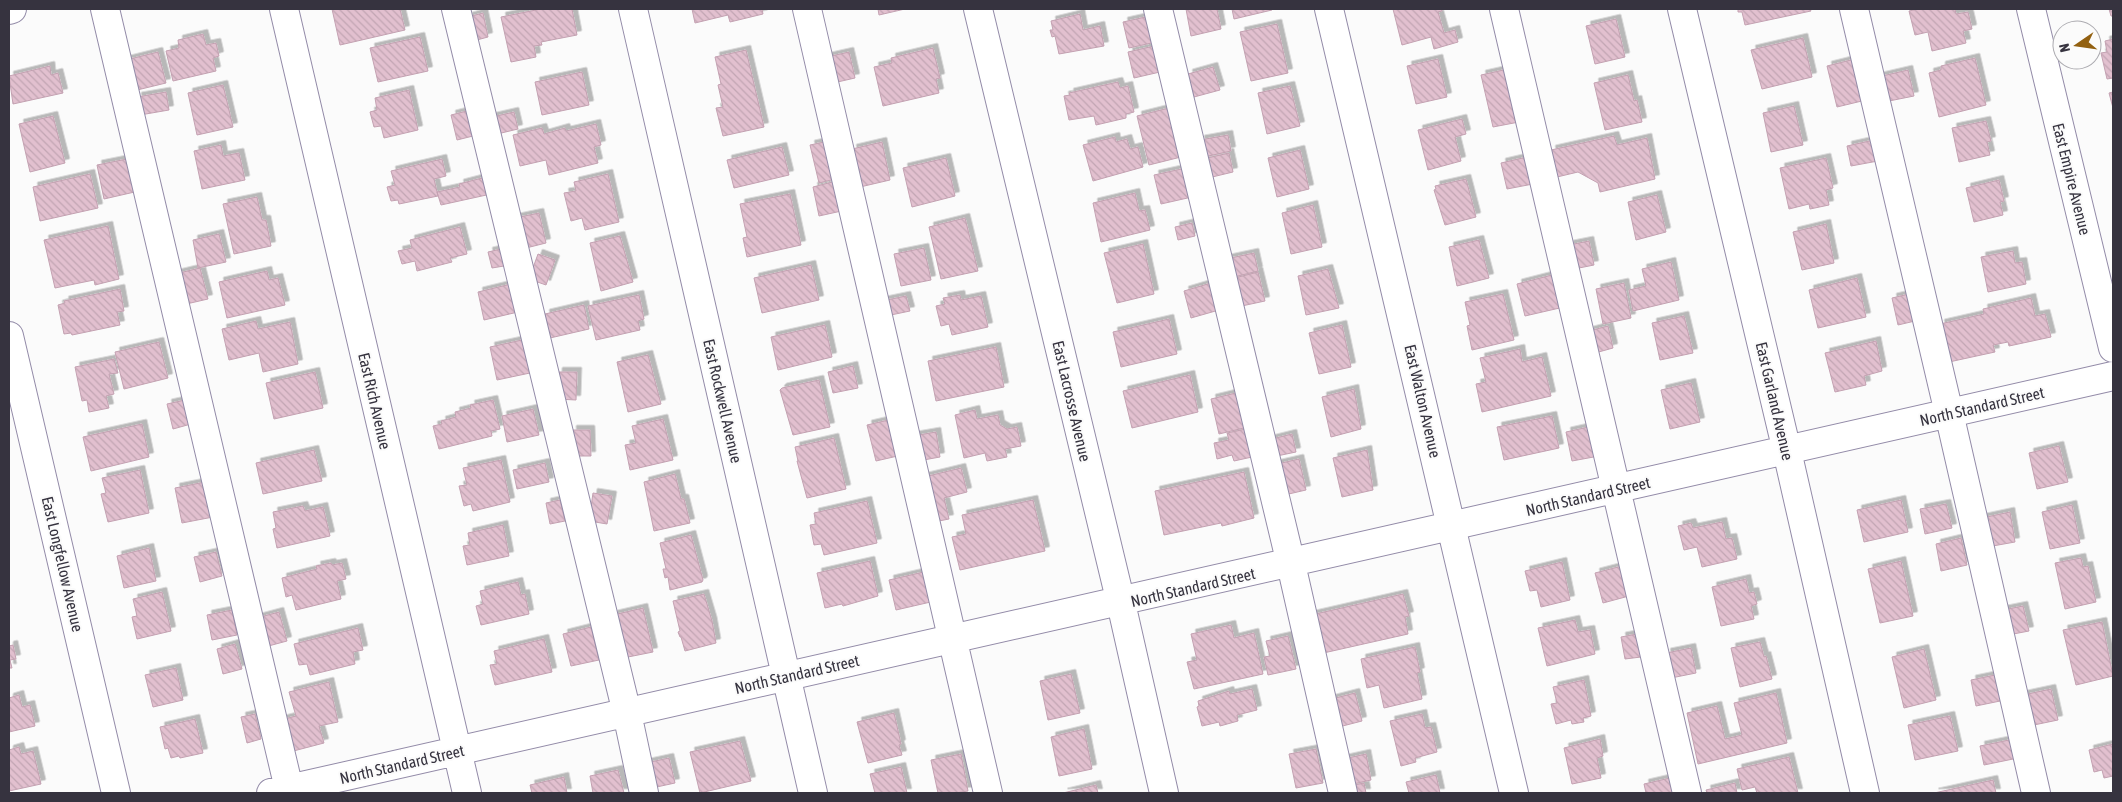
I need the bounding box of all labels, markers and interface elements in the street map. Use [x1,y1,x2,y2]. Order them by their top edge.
north arrow [2052,20,2102,70]
text: N [2056,42,2073,54]
street label: East Empire Avenue [2048,121,2095,237]
street label: East Rockwell Avenue [700,337,746,465]
street label: East Lacrosse Avenue [1049,339,1095,463]
street label: East Garland Avenue [1753,340,1797,462]
street label: East Walton Avenue [1401,343,1445,459]
street label: East Rich Avenue [355,351,395,451]
street label: North Standard Street [1918,383,2046,429]
street label: North Standard Street [1524,473,1652,519]
street label: East Longfellow Avenue [38,495,87,634]
street label: North Standard Street [1129,564,1257,610]
street label: North Standard Street [733,651,861,697]
street label: North Standard Street [338,741,466,787]

